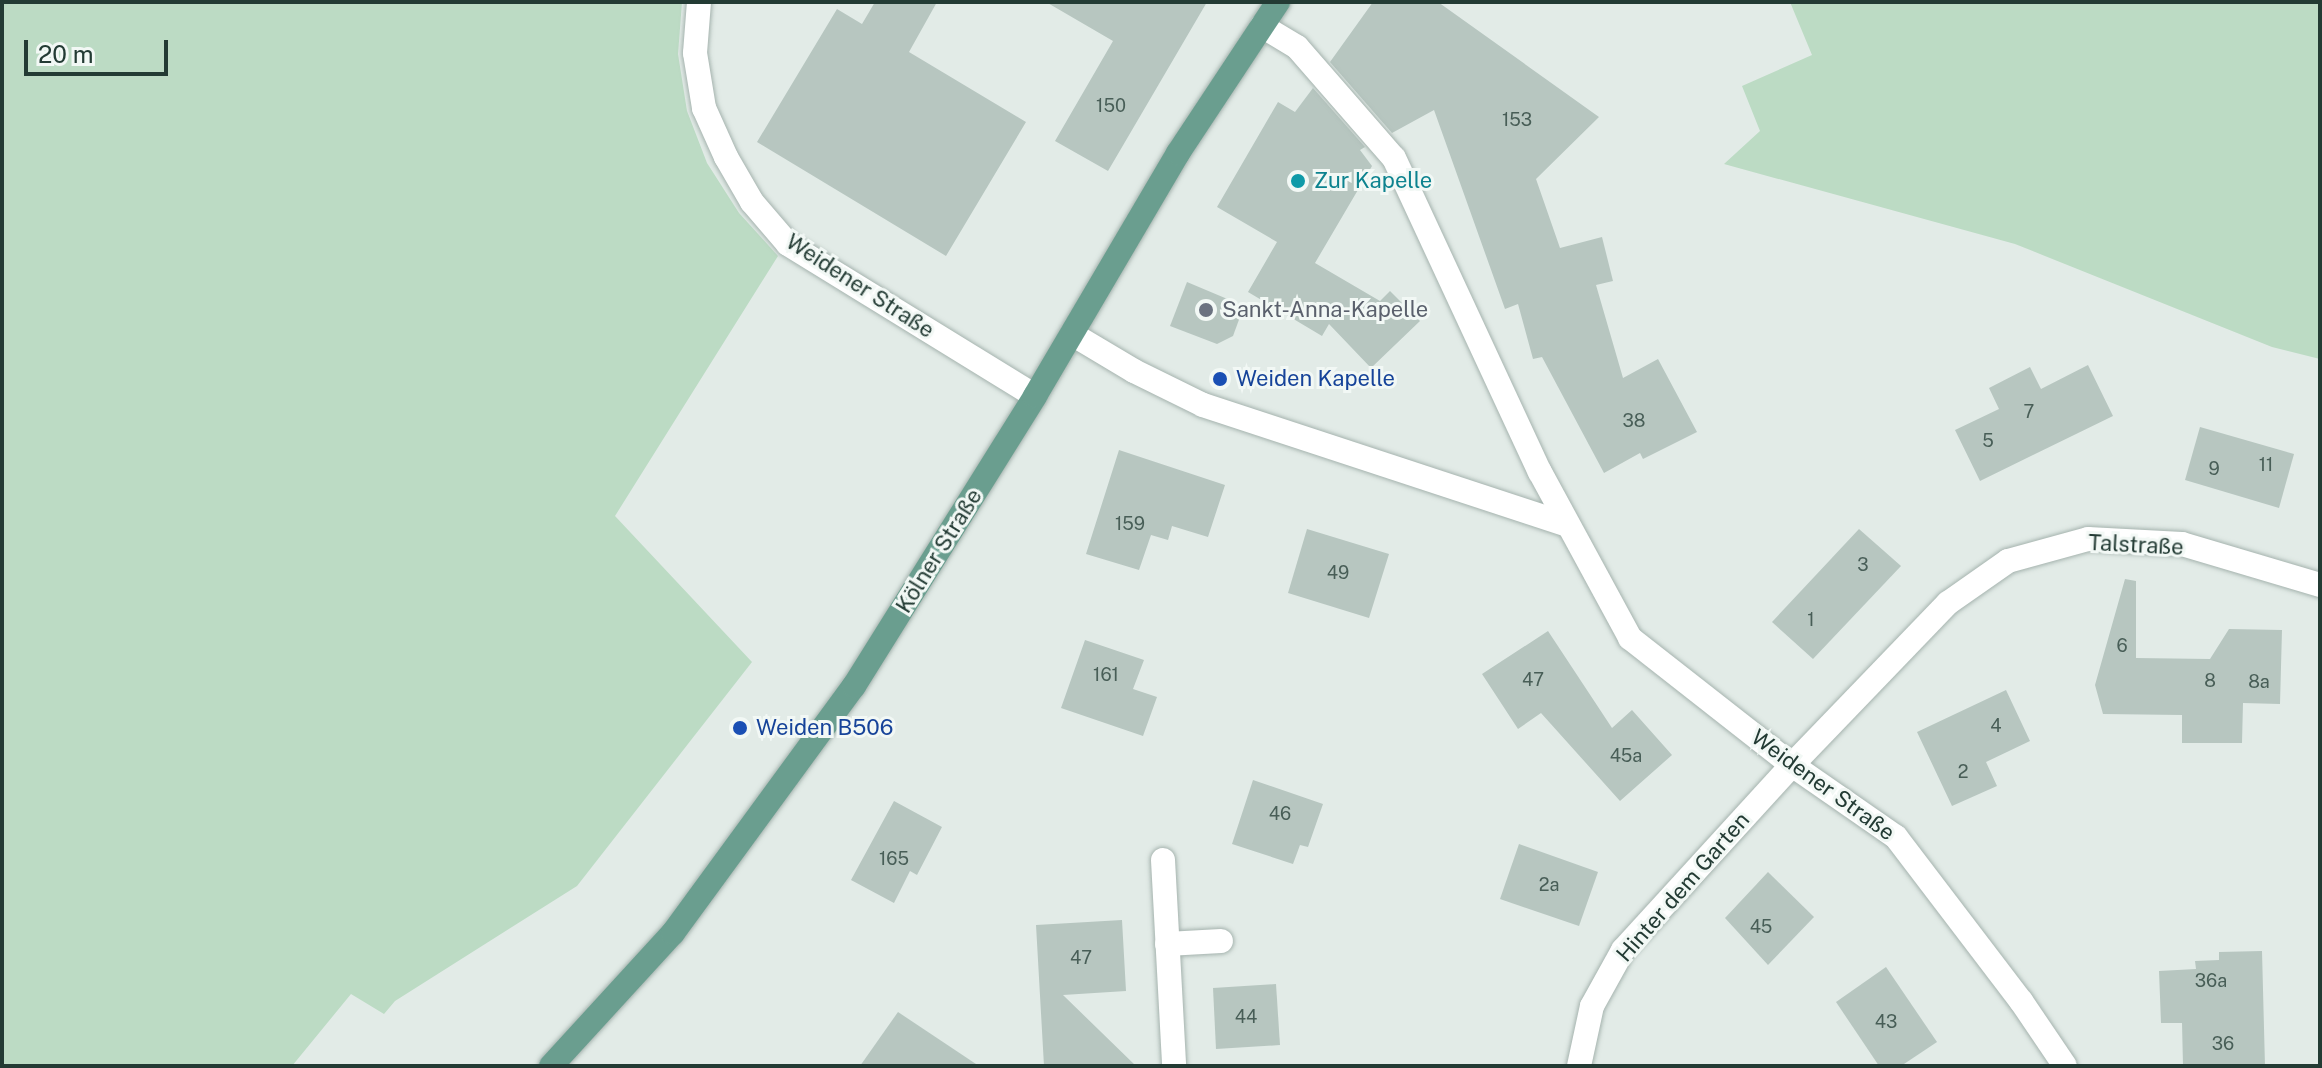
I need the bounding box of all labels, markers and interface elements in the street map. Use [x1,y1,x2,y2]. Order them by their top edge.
scale bar [28,24,172,74]
text: 20 m [38,40,94,68]
house number: 150 [1096,95,1126,117]
house number: 153 [1502,109,1532,131]
place label: Zur Kapelle [1314,168,1432,194]
marker: Zur Kapelle [1289,172,1307,190]
street label: Weidener Straße [781,228,939,344]
place label: Sankt-Anna-Kapelle [1222,297,1428,323]
marker: Sankt-Anna-Kapelle [1197,301,1215,319]
place label: Weiden Kapelle [1236,366,1395,392]
marker: Weiden Kapelle [1211,370,1229,388]
house number: 7 [2024,401,2034,423]
house number: 38 [1623,410,1645,432]
house number: 5 [1982,430,1994,452]
house number: 11 [2259,454,2273,476]
house number: 9 [2208,458,2220,480]
street label: Kölner Straße [890,484,988,618]
house number: 159 [1115,513,1145,535]
street label: Talstraße [2088,529,2184,561]
house number: 3 [1857,554,1869,576]
house number: 49 [1327,562,1349,584]
house number: 1 [1807,609,1815,631]
house number: 6 [2116,635,2128,657]
house number: 161 [1093,664,1119,686]
house number: 47 [1522,669,1544,691]
house number: 8 [2204,670,2216,692]
house number: 8a [2248,671,2270,693]
place label: Weiden B506 [756,715,893,741]
house number: 4 [1990,715,2002,737]
marker: Weiden B506 [731,719,749,737]
street label: Weidener Straße [1746,724,1900,846]
house number: 45a [1610,745,1642,767]
house number: 2 [1958,761,1968,783]
house number: 46 [1269,803,1291,825]
street label: Hinter dem Garten [1611,807,1755,967]
house number: 165 [879,848,909,870]
house number: 2a [1539,874,1559,896]
house number: 45 [1750,916,1772,938]
house number: 47 [1070,947,1092,969]
house number: 36a [2195,970,2227,992]
house number: 44 [1235,1006,1257,1028]
house number: 43 [1875,1011,1897,1033]
house number: 36 [2212,1033,2234,1055]

